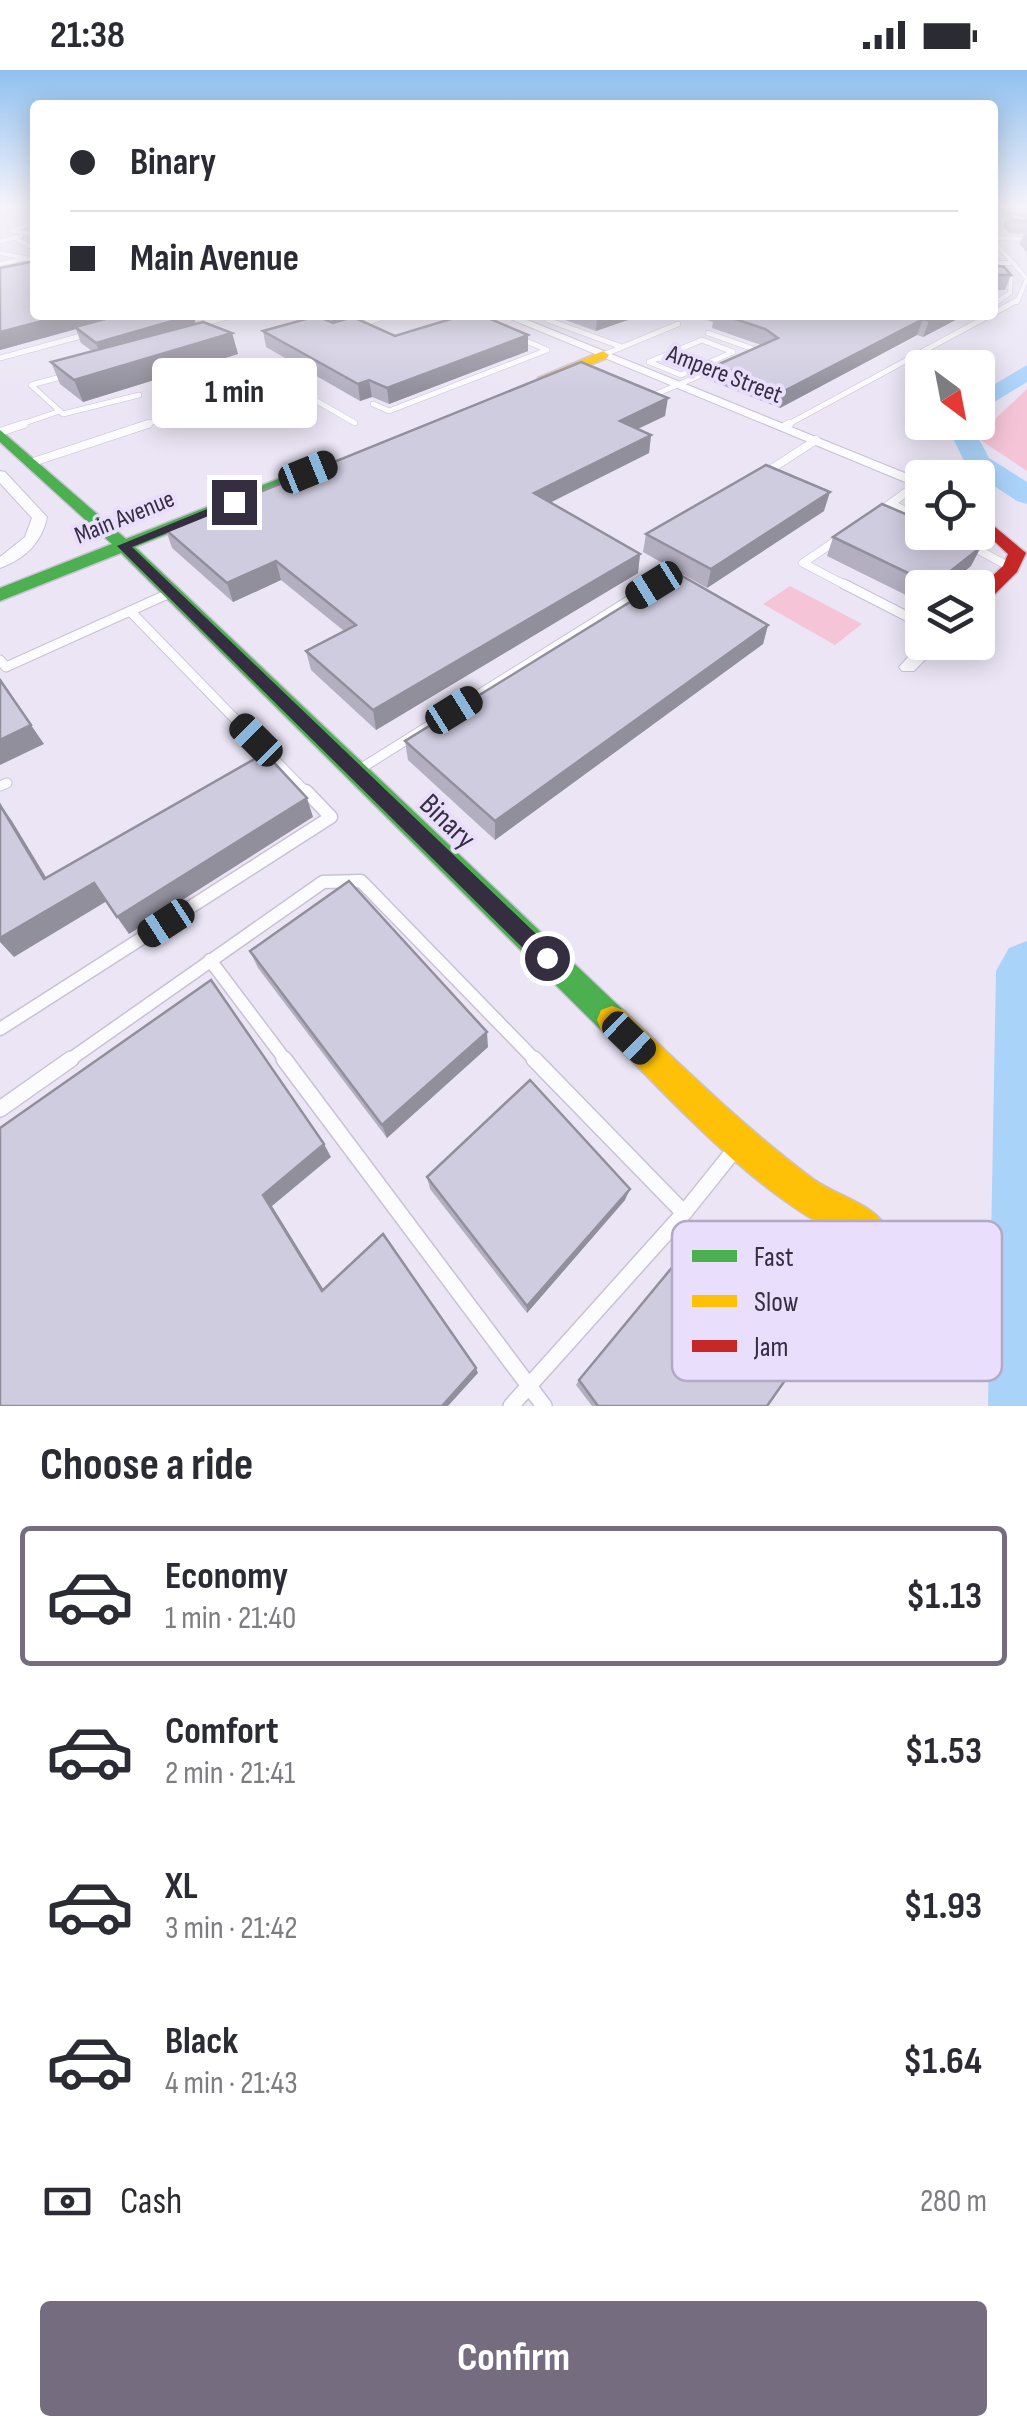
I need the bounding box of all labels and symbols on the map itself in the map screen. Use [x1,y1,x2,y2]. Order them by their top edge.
street label: Ampere Street [661,338,787,411]
north arrow [905,350,995,440]
callout: 1 min [152,357,316,427]
car [275,447,341,497]
route end [212,480,257,525]
street label: Main Avenue [70,483,179,551]
car [621,556,687,614]
car [421,681,487,739]
car [224,708,288,772]
street label: Binary [412,787,483,857]
car [133,894,199,952]
route start [525,936,570,981]
car [597,1006,661,1070]
legend [672,1221,1002,1381]
text: Fast [754,1241,793,1274]
text: Slow [754,1286,799,1319]
text: Jam [753,1331,789,1364]

